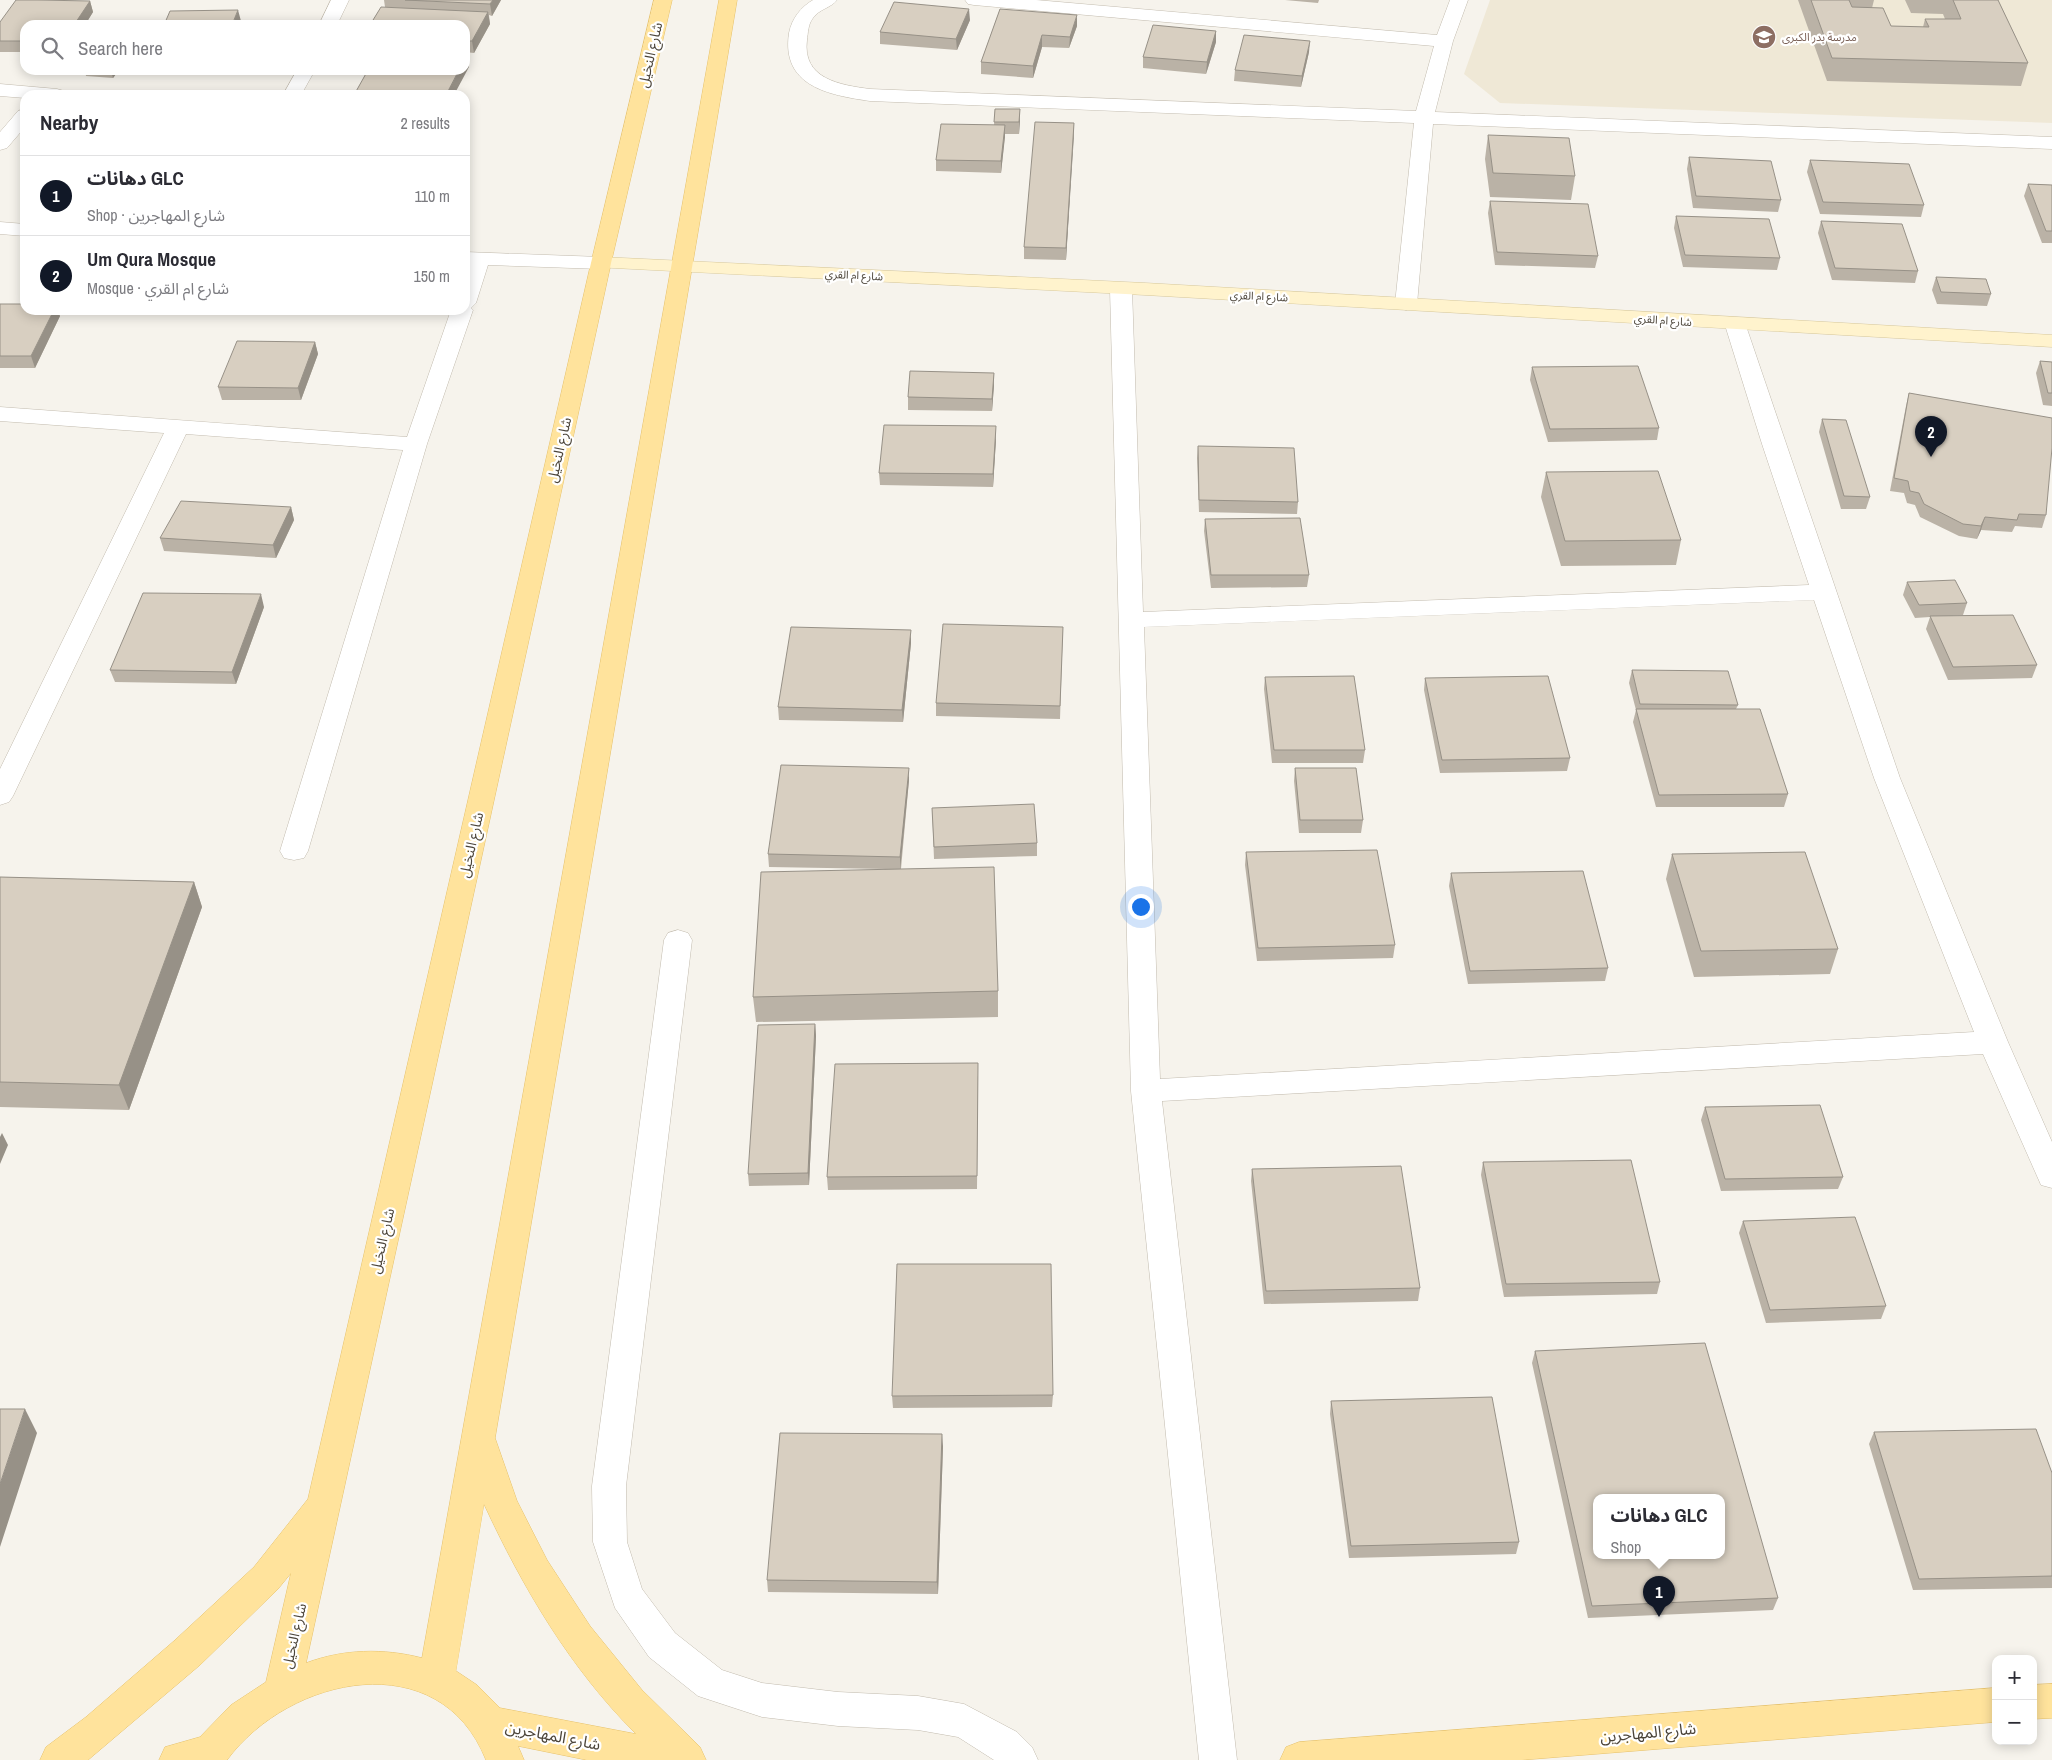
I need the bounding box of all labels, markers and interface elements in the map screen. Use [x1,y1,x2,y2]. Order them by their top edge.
search box [20,20,470,75]
street label: شارع النخيل [634,21,668,90]
school or university icon: مدرسة بدر الكبرى [1751,24,1777,50]
place label: مدرسة بدر الكبرى [1782,30,1857,44]
icon: search [38,34,66,62]
text: Search here [78,35,163,61]
text: Nearby [40,108,98,137]
text: 2 results [400,112,450,134]
text: دهانات GLC [87,165,184,191]
text: 1 [52,185,60,207]
text: 110 m [414,185,450,207]
text: Shop · شارع المهاجرين [87,204,225,226]
text: Um Qura Mosque [87,246,216,272]
text: 2 [52,265,60,287]
text: 150 m [414,265,450,287]
street label: شارع ام القري [825,266,884,286]
text: Mosque · شارع ام القري [87,277,229,299]
street label: شارع ام القري [1230,287,1289,307]
street label: شارع ام القري [1633,311,1693,332]
street label: شارع النخيل [543,416,577,485]
pin: 2 [1915,416,1947,457]
street label: شارع النخيل [455,811,489,880]
your location [1128,894,1154,920]
street label: شارع النخيل [366,1207,400,1276]
popup [1593,1494,1725,1559]
text: دهانات GLC [1611,1502,1707,1528]
text: Shop [1611,1536,1641,1558]
pin: 1 [1643,1576,1675,1617]
street label: شارع النخيل [278,1602,312,1671]
map controls [1992,1655,2037,1745]
button: + [1992,1655,2037,1700]
button: − [1992,1700,2037,1745]
street label: شارع المهاجرين [503,1715,602,1757]
street label: شارع المهاجرين [1599,1717,1697,1749]

